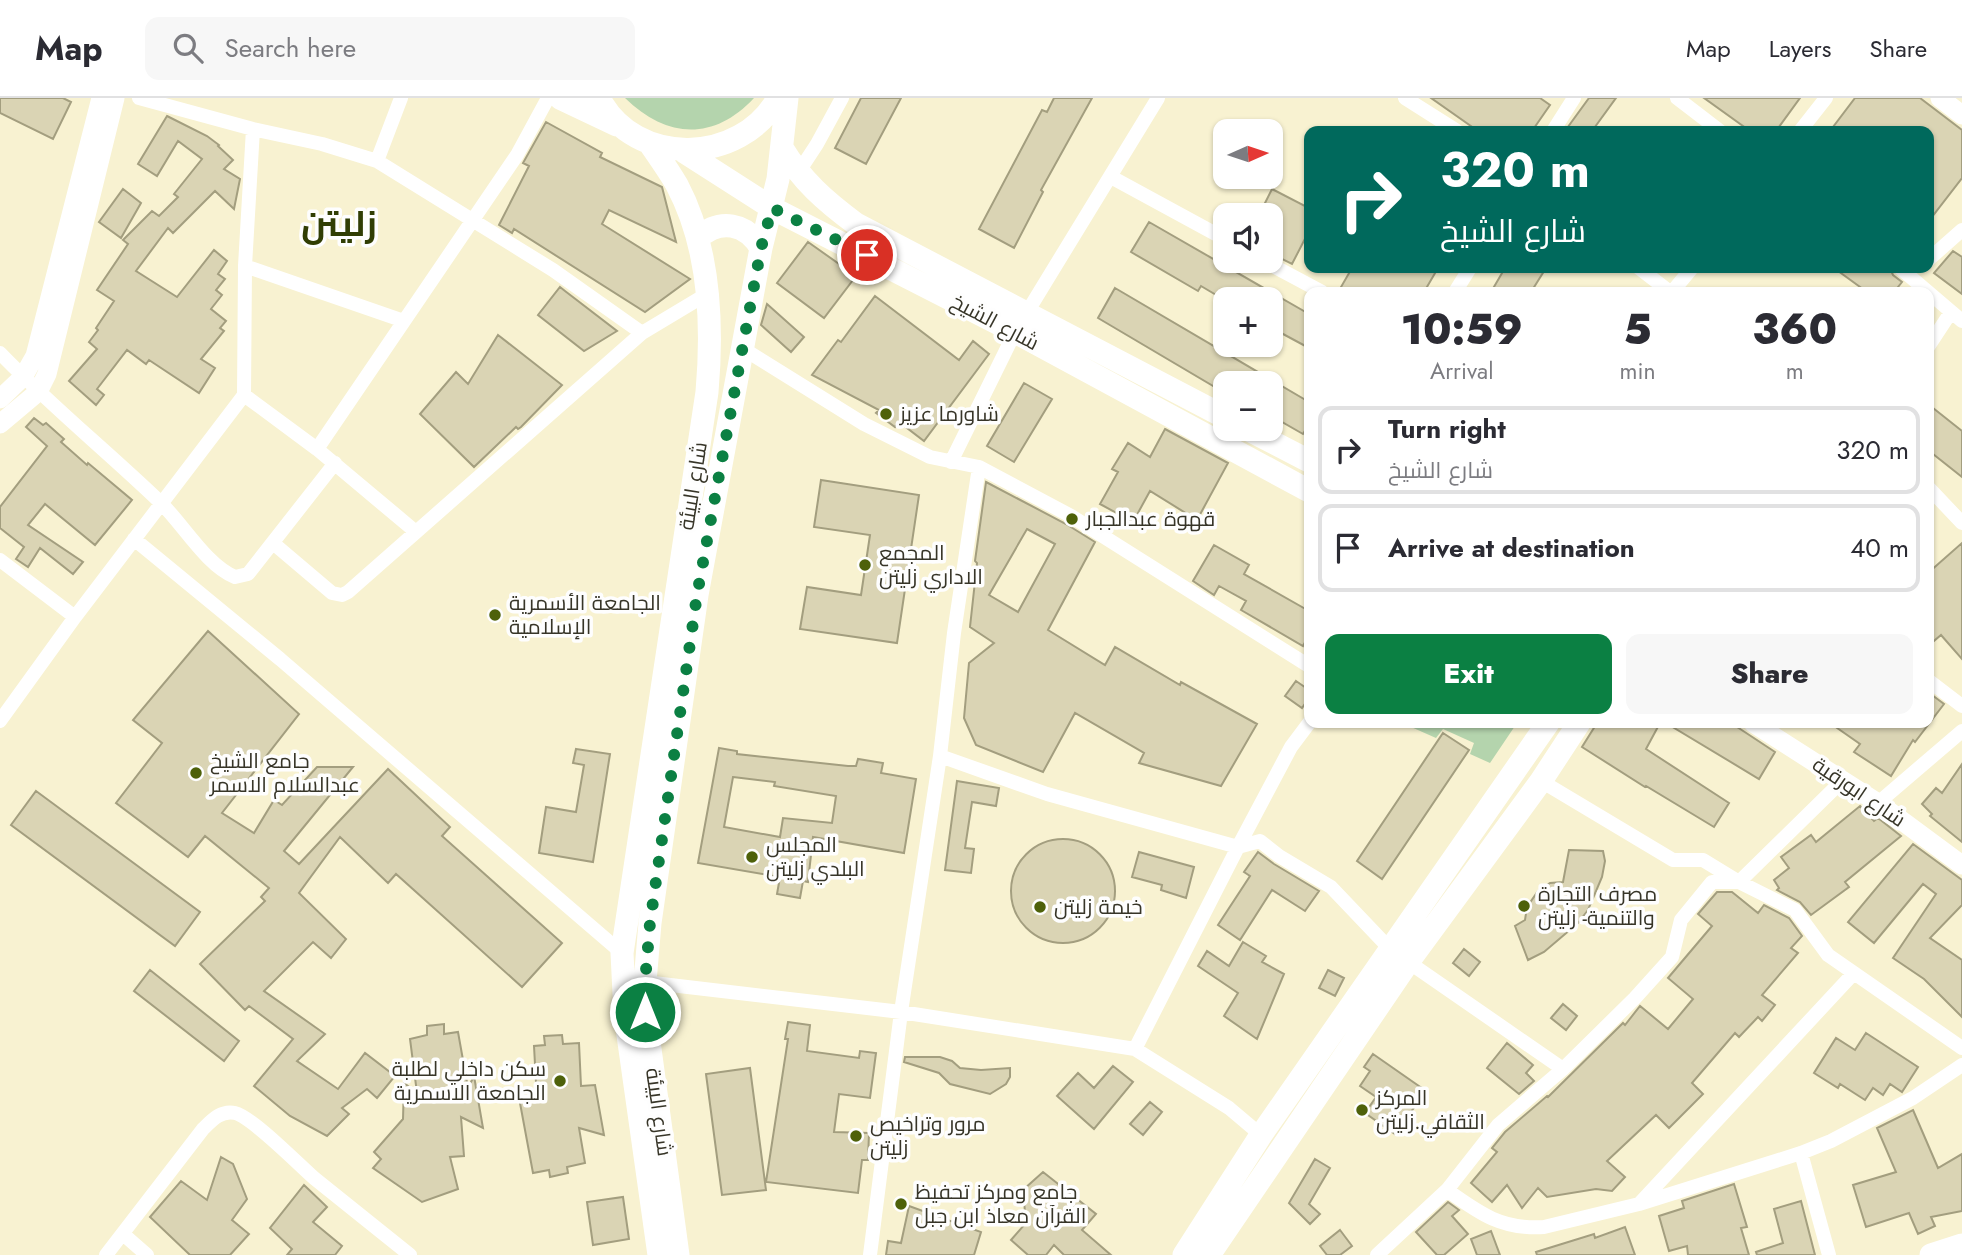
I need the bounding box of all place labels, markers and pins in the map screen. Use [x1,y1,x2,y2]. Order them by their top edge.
pin [837,225,897,285]
place label: شاورما عزيز [899,399,999,429]
marker: شاورما عزيز [878,406,894,422]
place label: قهوة عبدالجبار [1085,504,1215,534]
marker: قهوة عبدالجبار [1064,511,1080,527]
place label: المجمع الاداري زليتن [879,538,983,593]
marker: المجمع الاداري زليتن [857,557,873,573]
place label: الجامعة الأسمرية الإسلامية [509,588,661,642]
marker: الجامعة الأسمرية الإسلامية [487,607,503,623]
place label: جامع الشيخ عبدالسلام الاسمر [209,746,360,800]
marker: جامع الشيخ عبدالسلام الاسمر [188,765,204,781]
place label: المجلس البلدي زليتن [766,830,865,885]
marker: المجلس البلدي زليتن [744,849,760,865]
place label: مصرف التجارة والتنمية- زليتن [1538,879,1657,933]
place label: خيمة زليتن [1054,892,1143,922]
marker: مصرف التجارة والتنمية- زليتن [1516,898,1532,914]
marker: خيمة زليتن [1032,899,1048,915]
place label: سكن داخلي لطلبة الجامعة اﻻسمرية [392,1054,546,1108]
marker: سكن داخلي لطلبة الجامعة اﻻسمرية [552,1073,568,1089]
place label: المركز الثقافي.زليتن [1375,1083,1485,1138]
marker: المركز الثقافي.زليتن [1354,1102,1370,1118]
place label: مرور وتراخيص زليتن [870,1109,986,1163]
marker: مرور وتراخيص زليتن [848,1128,864,1144]
place label: جامع ومركز تحفيظ القرآن معاذ ابن جبل [915,1177,1086,1231]
marker: جامع ومركز تحفيظ القرآن معاذ ابن جبل [893,1196,909,1212]

